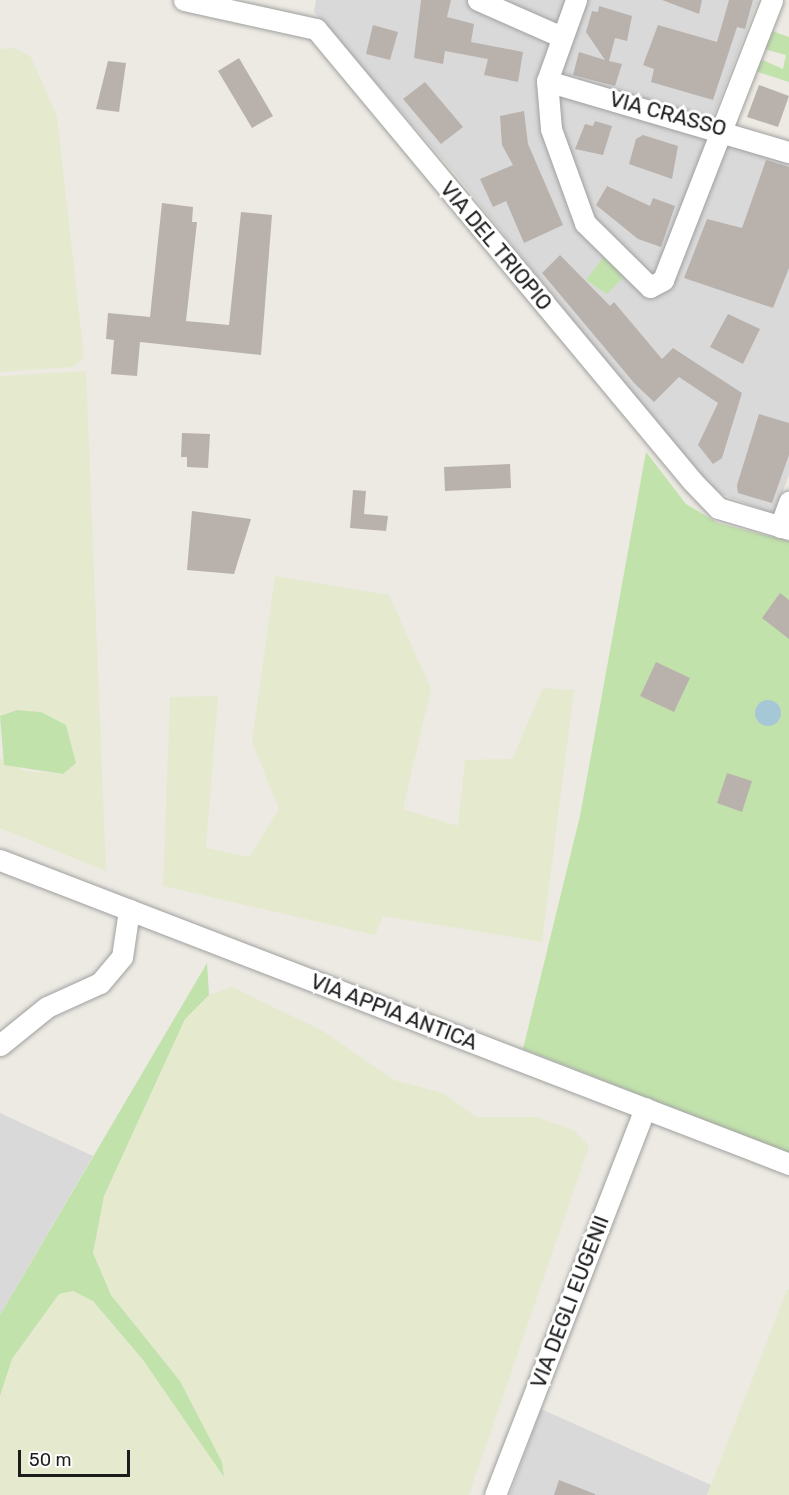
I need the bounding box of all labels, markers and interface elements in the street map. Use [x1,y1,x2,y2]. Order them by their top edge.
street label: VIA CRASSO [606,86,730,142]
street label: VIA DEL TRIOPIO [434,176,558,316]
street label: VIA APPIA ANTICA [306,968,482,1056]
street label: VIA DEGLI EUGENII [525,1212,615,1392]
scale bar [21,1438,134,1476]
text: 50 m [29,1449,72,1471]

